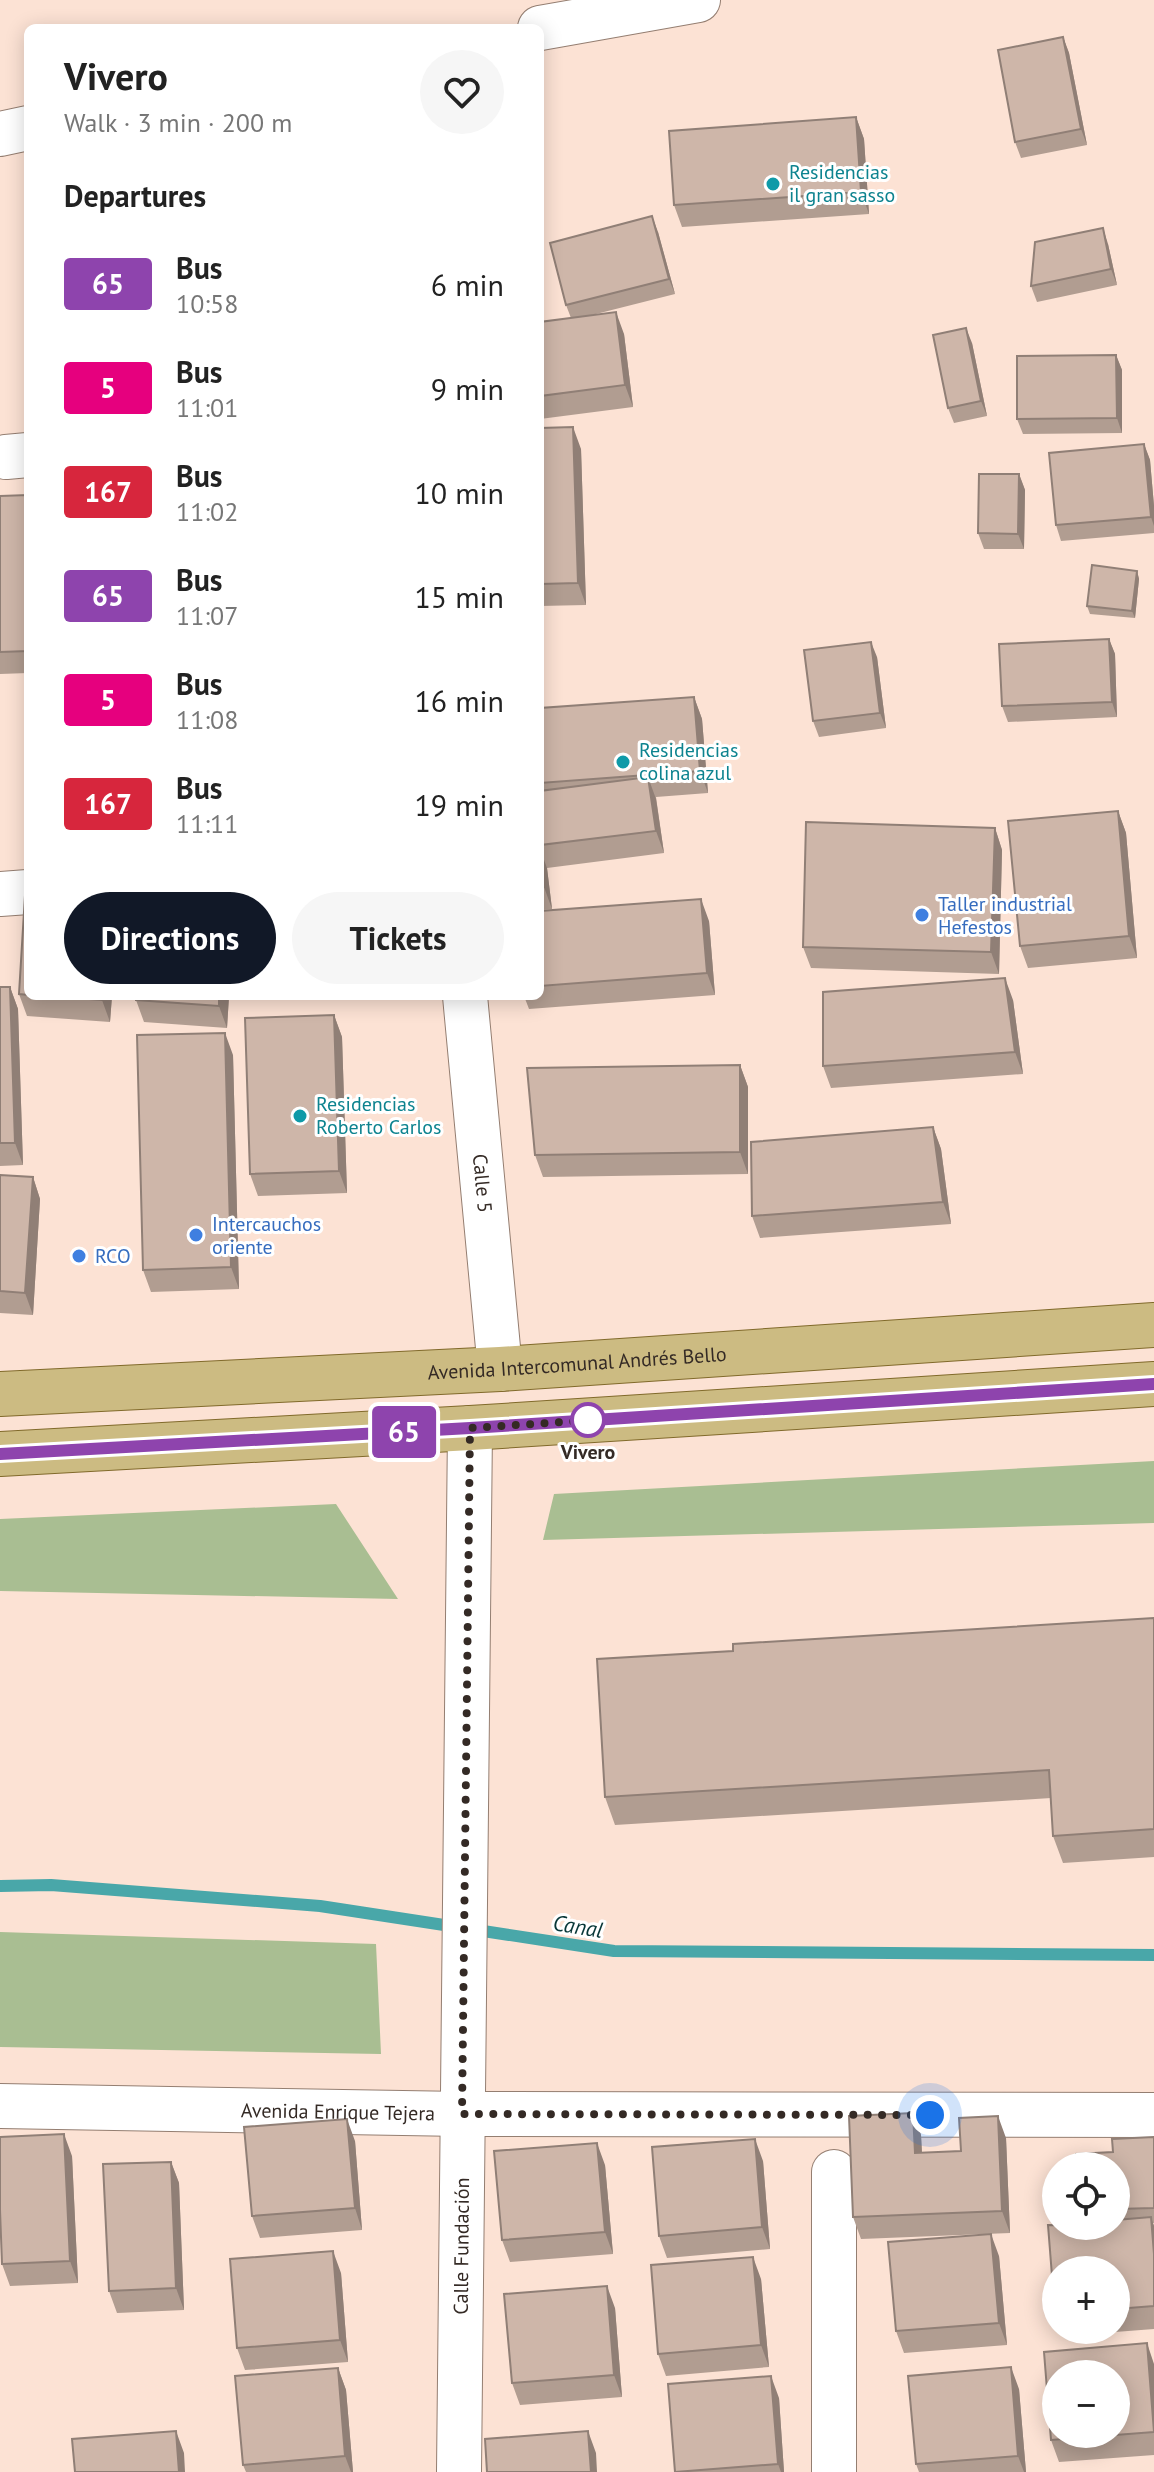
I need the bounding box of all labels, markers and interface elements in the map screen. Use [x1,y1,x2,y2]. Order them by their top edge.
button: heart [420,50,504,134]
text: Vivero [64,51,168,100]
text: Walk · 3 min · 200 m [64,106,292,139]
place label: Residencias il gran sasso [789,159,895,208]
marker: Residencias il gran sasso [764,175,782,193]
text: Departures [64,176,206,215]
text: Bus [176,248,223,287]
text: 65 [92,265,124,302]
text: 6 min [431,265,504,304]
text: 10:58 [176,287,238,320]
text: Bus [176,352,223,391]
text: 5 [100,369,116,406]
text: 9 min [431,369,504,408]
text: 11:01 [176,391,238,424]
text: Bus [176,456,223,495]
text: 167 [84,473,132,510]
text: 10 min [414,473,504,512]
text: 11:02 [176,495,238,528]
text: Bus [176,560,223,599]
text: 65 [92,577,124,614]
text: 15 min [414,577,504,616]
text: 11:07 [176,599,238,632]
text: Bus [176,664,223,703]
text: 5 [100,681,116,718]
text: 16 min [414,681,504,720]
text: 11:08 [176,703,238,736]
place label: Residencias colina azul [639,737,738,786]
marker: Residencias colina azul [614,753,632,771]
text: Bus [176,768,223,807]
text: 167 [84,785,132,822]
text: 19 min [414,785,504,824]
text: 11:11 [176,807,238,840]
place label: Taller industrial Hefestos [938,891,1072,940]
button: Directions [64,892,276,984]
button: Tickets [292,892,504,984]
marker: Taller industrial Hefestos [913,906,931,924]
place label: Residencias Roberto Carlos [316,1091,441,1140]
marker: Residencias Roberto Carlos [291,1107,309,1125]
street label: Calle 5 [467,1153,498,1214]
place label: Intercauchos oriente [212,1211,321,1260]
marker: Intercauchos oriente [187,1226,205,1244]
place label: RCO [95,1243,131,1269]
marker: RCO [70,1247,88,1265]
street label: Avenida Intercomunal Andrés Bello [427,1341,727,1386]
marker: Vivero [571,1403,605,1437]
line badge: 65 [368,1406,440,1458]
text: 65 [388,1413,420,1450]
place label: Vivero [560,1439,616,1465]
water label: Canal [551,1908,605,1944]
your location [910,2095,950,2135]
street label: Avenida Enrique Tejera [241,2097,435,2127]
map controls [1042,2152,1130,2448]
button: locate [1042,2152,1130,2240]
street label: Calle Fundación [448,2177,475,2315]
button: + [1042,2256,1130,2344]
button: − [1042,2360,1130,2448]

